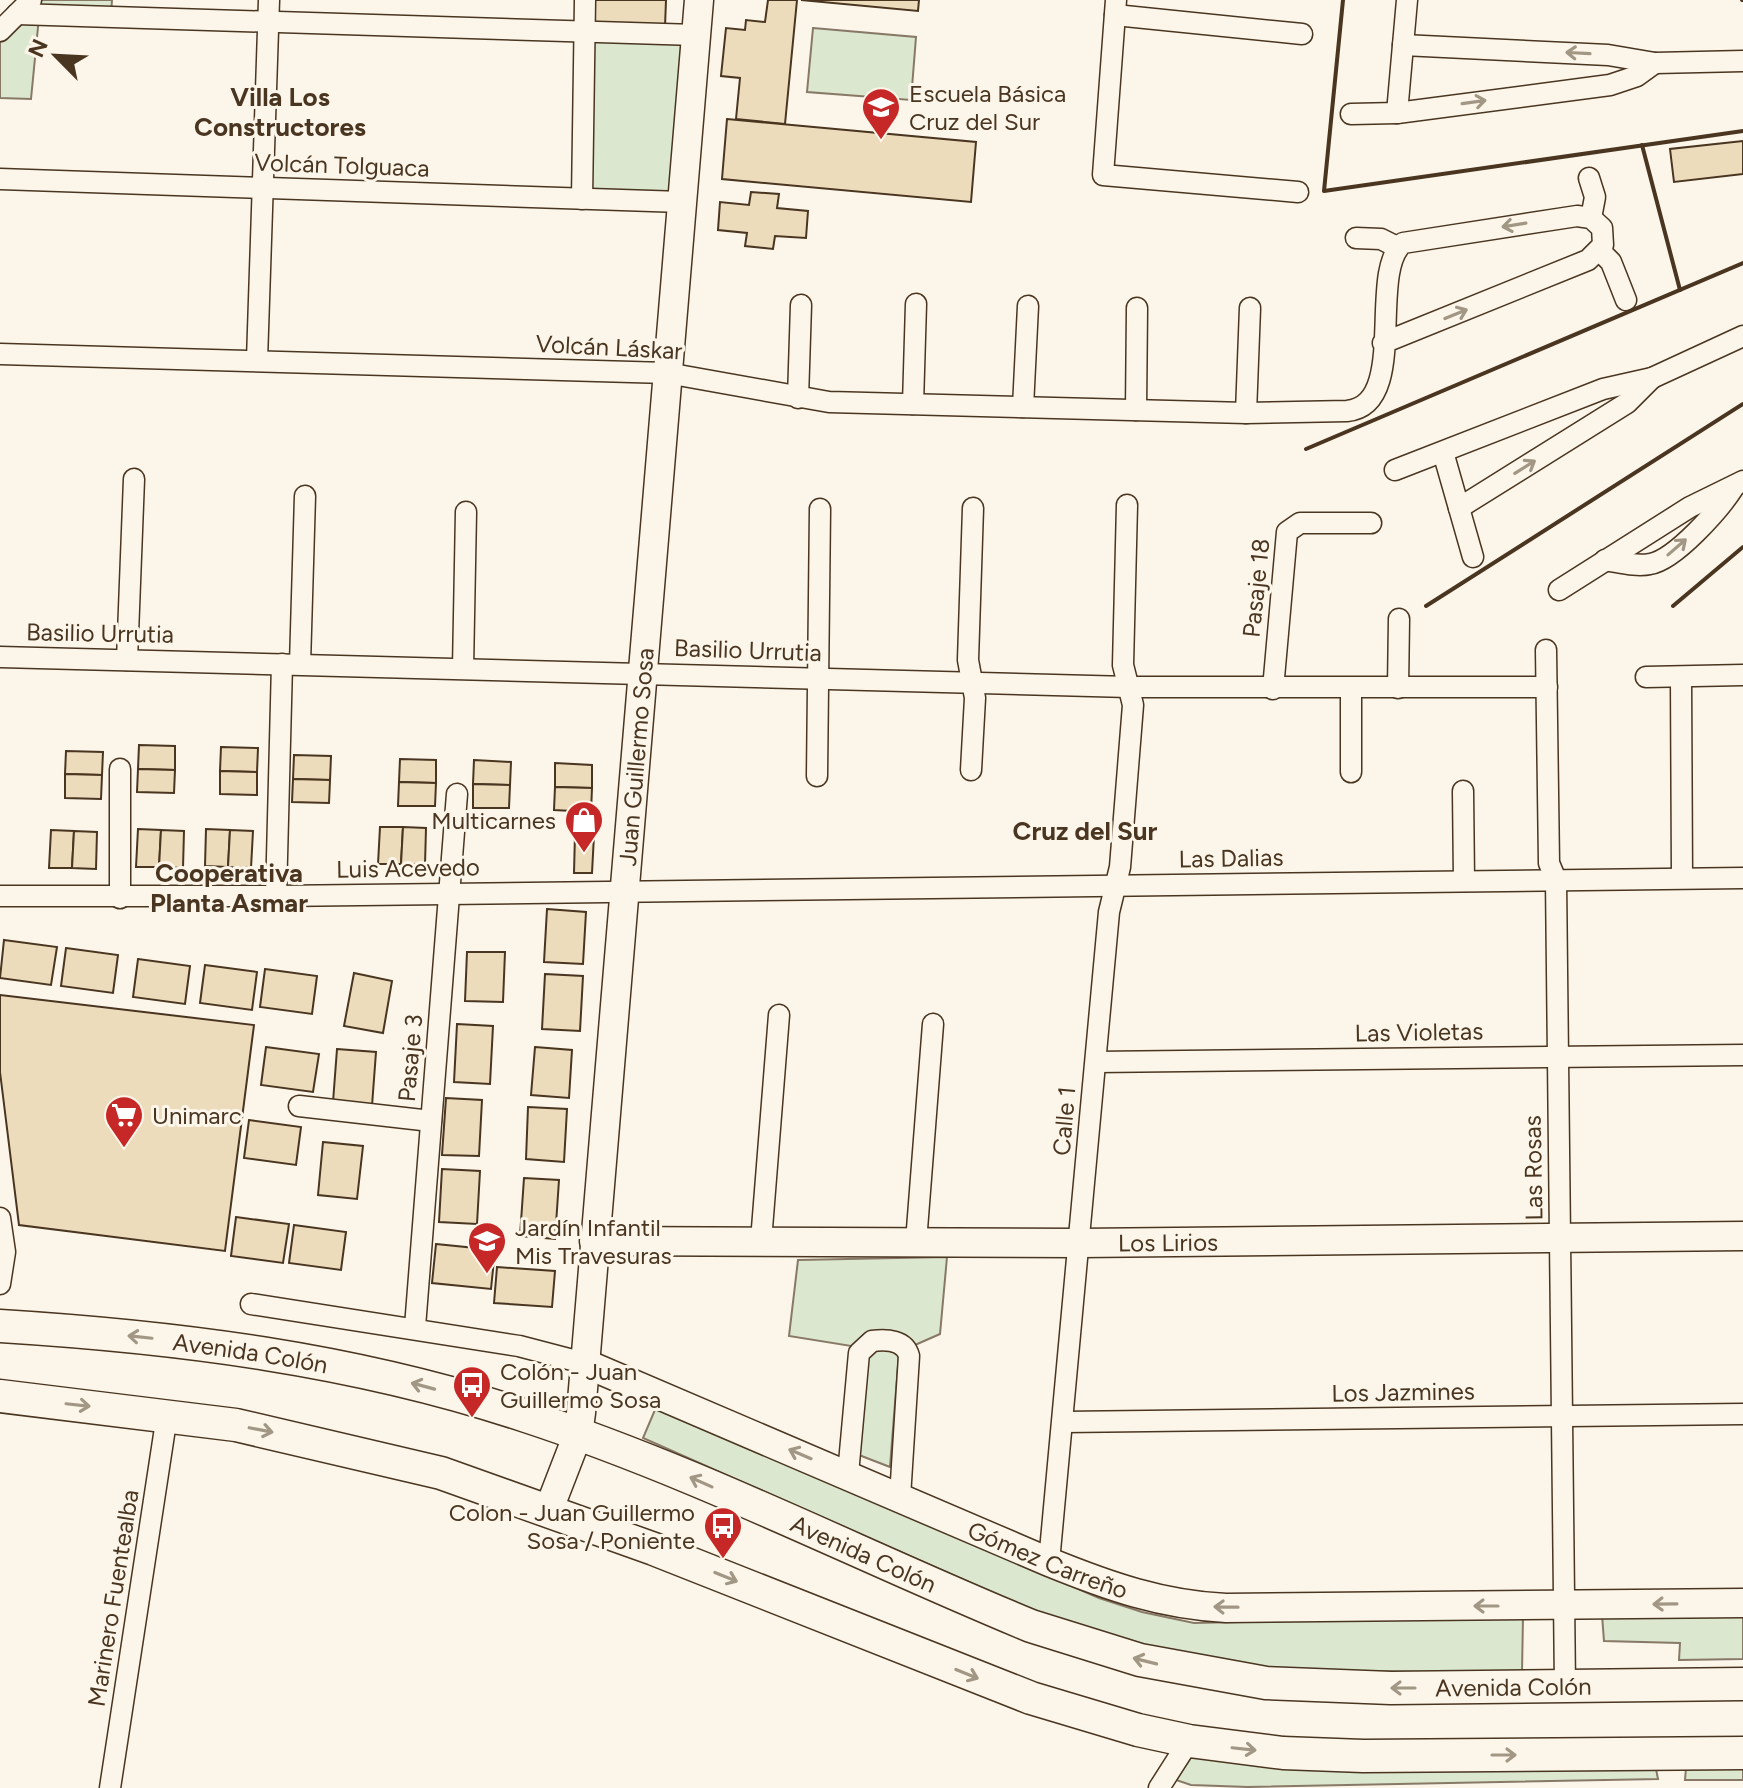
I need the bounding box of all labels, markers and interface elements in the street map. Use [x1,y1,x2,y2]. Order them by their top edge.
north arrow [16,16,96,96]
text: N [22,35,54,61]
one-way arrow [1565,46,1592,61]
place label: Escuela Básica Cruz del Sur [909,79,1066,136]
district label: Villa Los Constructores [194,81,366,143]
school or university icon: Escuela Básica Cruz del Sur [860,86,902,141]
one-way arrow [1460,95,1487,110]
street label: Volcán Tolguaca [254,147,430,183]
one-way arrow [1502,218,1527,233]
one-way arrow [1443,306,1468,320]
street label: Volcán Láskar [535,329,683,365]
one-way arrow [1513,458,1536,474]
street label: Pasaje 18 [1236,537,1276,639]
one-way arrow [1666,538,1687,556]
street label: Basilio Urrutia [26,617,174,649]
street label: Basilio Urrutia [674,633,822,667]
street label: Juan Guillermo Sosa [612,647,659,867]
shop icon: Multicarnes [563,799,605,854]
place label: Multicarnes [431,806,556,835]
district label: Cruz del Sur [1013,815,1158,847]
street label: Las Dalias [1178,843,1284,873]
street label: Luis Acevedo [336,852,480,884]
district label: Cooperativa Planta Asmar [150,857,308,919]
street label: Pasaje 3 [392,1013,428,1103]
street label: Las Violetas [1354,1016,1484,1048]
street label: Calle 1 [1047,1085,1081,1157]
supermarket icon: Unimarc [103,1094,145,1149]
place label: Unimarc [152,1101,242,1130]
street label: Las Rosas [1518,1115,1548,1221]
place label: Jardín Infantil Mis Travesuras [515,1213,672,1270]
school or university icon: Jardín Infantil Mis Travesuras [466,1220,508,1275]
street label: Los Lirios [1118,1227,1218,1257]
street label: Avenida Colón [171,1327,330,1379]
one-way arrow [127,1329,154,1344]
place label: Colón - Juan Guillermo Sosa [500,1357,661,1414]
bus stop icon: Colón - Juan Guillermo Sosa [451,1364,493,1419]
street label: Los Jazmines [1331,1376,1475,1408]
one-way arrow [411,1378,437,1393]
one-way arrow [64,1398,90,1413]
one-way arrow [247,1423,273,1438]
one-way arrow [788,1445,812,1460]
one-way arrow [689,1474,713,1489]
street label: Marinero Fuentealba [82,1487,144,1709]
place label: Colon - Juan Guillermo Sosa / Poniente [449,1498,695,1555]
bus stop icon: Colon - Juan Guillermo Sosa / Poniente [702,1505,744,1560]
street label: Avenida Colón [786,1508,941,1598]
street label: Gómez Carreño [964,1515,1131,1604]
one-way arrow [713,1571,738,1586]
one-way arrow [1652,1596,1679,1612]
one-way arrow [1473,1598,1500,1614]
one-way arrow [1213,1600,1240,1615]
one-way arrow [1133,1653,1158,1668]
one-way arrow [954,1668,979,1682]
street label: Avenida Colón [1435,1671,1592,1702]
one-way arrow [1390,1680,1417,1696]
one-way arrow [1231,1742,1256,1757]
one-way arrow [1490,1747,1517,1763]

